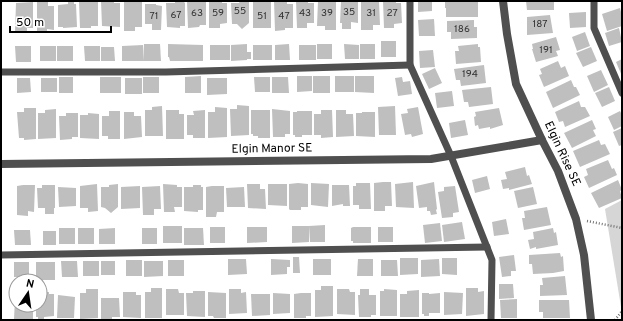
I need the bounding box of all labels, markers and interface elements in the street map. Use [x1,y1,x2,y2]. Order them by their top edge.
house number: 55 [234,5,246,18]
house number: 35 [343,6,355,19]
house number: 63 [191,7,203,20]
house number: 59 [212,7,224,20]
house number: 43 [299,7,311,20]
house number: 39 [321,7,333,20]
house number: 31 [366,7,376,20]
house number: 27 [386,7,398,20]
scale bar [10,8,111,34]
house number: 67 [171,9,182,22]
house number: 71 [149,10,159,23]
house number: 51 [257,10,267,23]
house number: 47 [278,10,290,23]
text: 50 m [16,15,44,31]
house number: 187 [533,18,547,31]
house number: 186 [454,23,470,36]
house number: 191 [539,44,553,57]
house number: 194 [462,68,478,81]
street label: Elgin Rise SE [540,119,584,189]
street label: Elgin Manor SE [231,140,313,158]
north arrow [8,273,48,313]
text: N [25,277,35,292]

